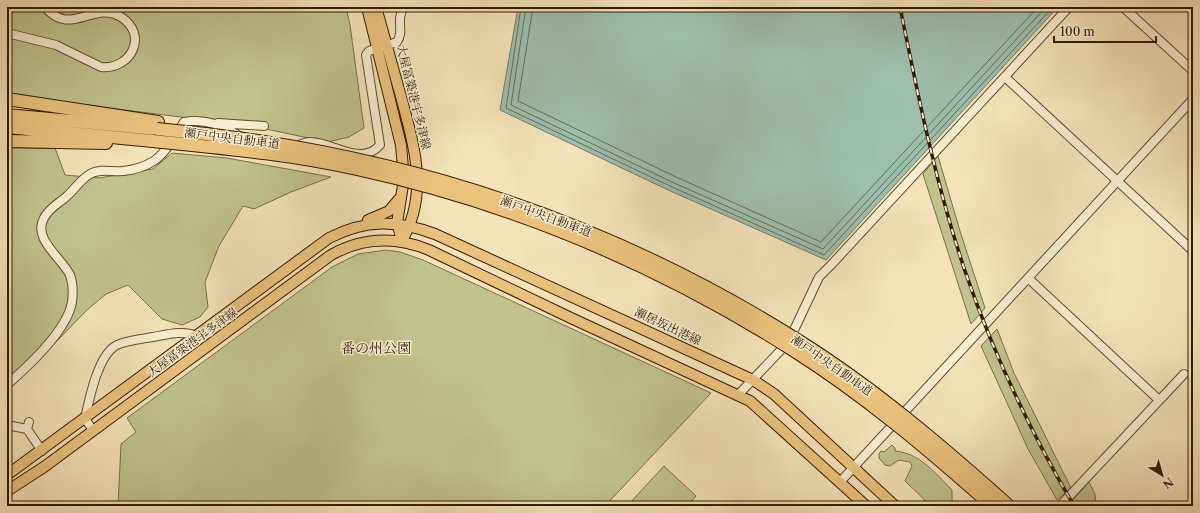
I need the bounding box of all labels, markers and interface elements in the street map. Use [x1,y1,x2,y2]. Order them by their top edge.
scale bar [1054,18,1156,44]
text: 100 m [1060,24,1095,39]
street label: 大屋冨築港宇多津線 [394,43,434,151]
street label: 瀬戸中央自動車道 [183,125,281,151]
street label: 瀬戸中央自動車道 [498,193,594,239]
street label: 大屋冨築港宇多津線 [144,304,240,380]
street label: 瀬居坂出港線 [632,304,704,348]
street label: 瀬戸中央自動車道 [788,331,876,399]
district label: 番の州公園 [341,339,411,357]
north arrow [1142,455,1182,495]
text: N [1160,475,1176,492]

